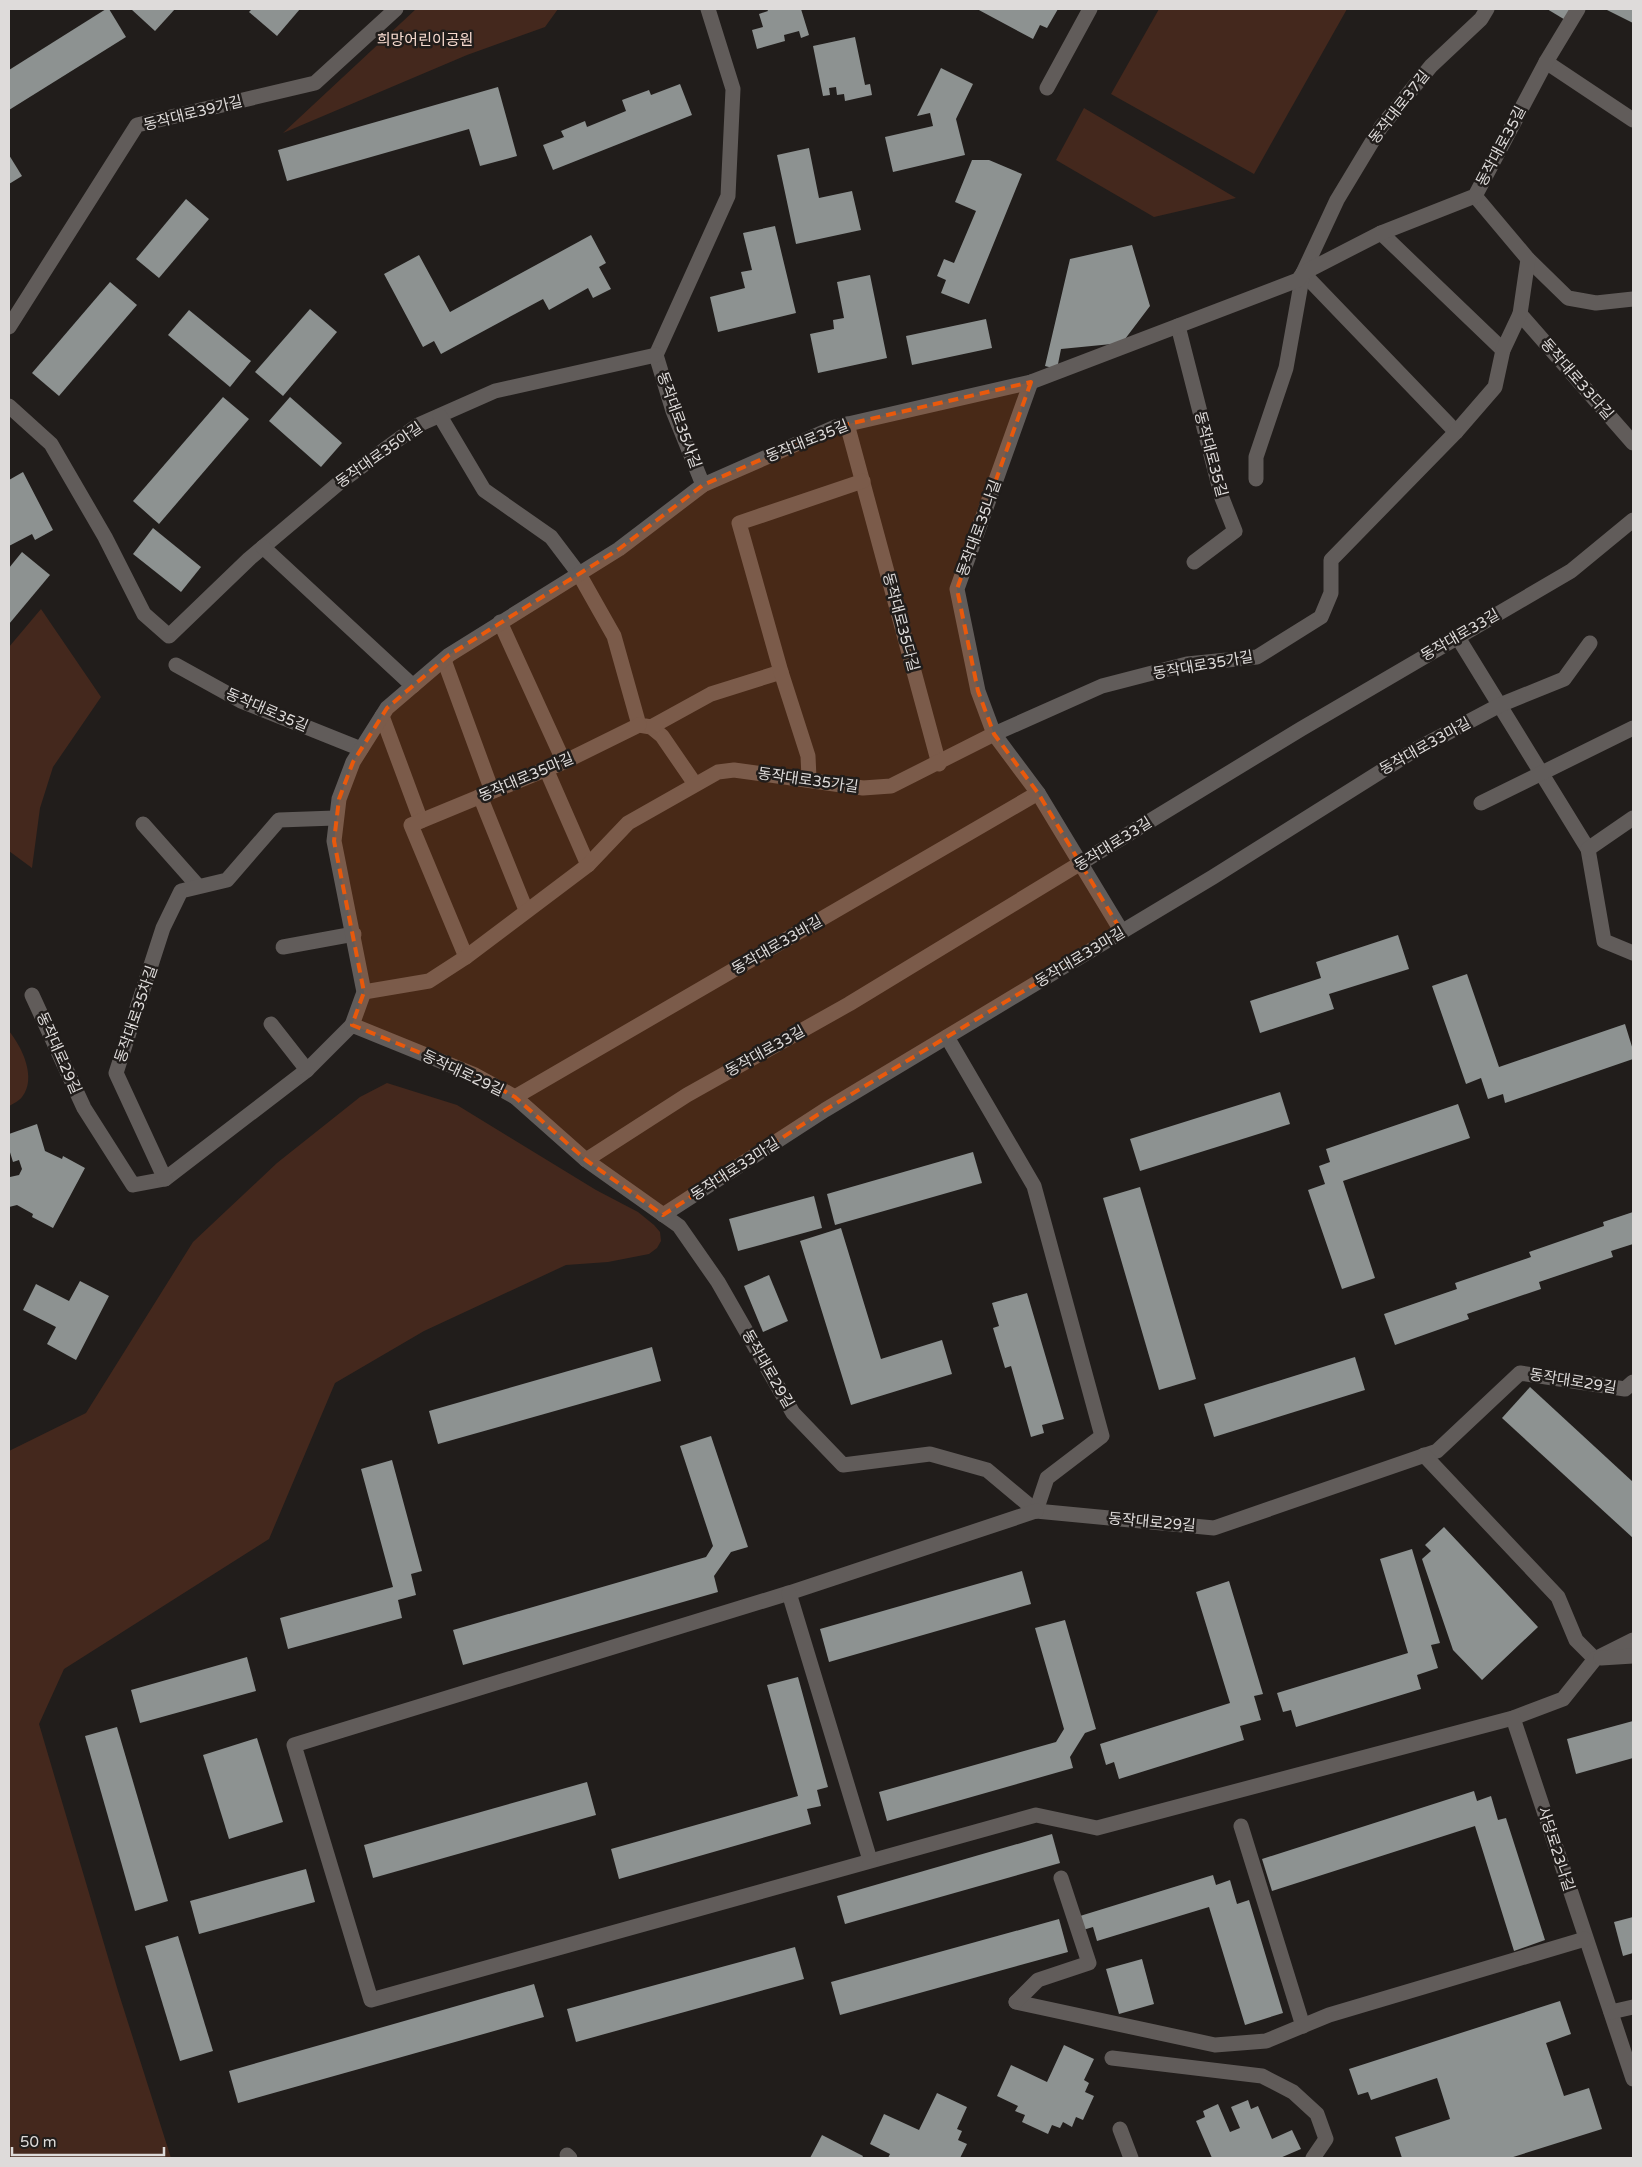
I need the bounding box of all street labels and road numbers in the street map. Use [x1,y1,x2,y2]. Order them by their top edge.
street label: 동작대로37길 [1365,67,1433,147]
street label: 동작대로39가길 [142,92,244,134]
street label: 동작대로35길 [1472,103,1530,189]
street label: 동작대로33다길 [1537,335,1617,423]
street label: 동작대로35사길 [653,369,705,471]
street label: 동작대로35길 [1191,409,1231,499]
street label: 동작대로35길 [763,416,851,466]
street label: 동작대로35아길 [332,418,426,492]
street label: 동작대로35나길 [953,477,1005,579]
street label: 동작대로35다길 [879,571,923,673]
street label: 동작대로33길 [1417,605,1503,665]
street label: 동작대로35가길 [1151,647,1255,683]
street label: 동작대로35길 [223,685,311,735]
street label: 동작대로33마길 [1376,713,1474,779]
street label: 동작대로35마길 [476,749,576,805]
street label: 동작대로35가길 [756,764,860,796]
street label: 동작대로33길 [1071,813,1155,875]
street label: 동작대로33바길 [728,912,826,978]
street label: 동작대로33마길 [1032,923,1128,991]
street label: 동작대로35차길 [111,963,161,1065]
street label: 동작대로29길 [33,1009,85,1097]
street label: 동작대로33길 [722,1022,808,1080]
street label: 동작대로29길 [419,1046,507,1100]
street label: 동작대로33마길 [687,1134,783,1204]
street label: 동작대로29길 [738,1326,798,1412]
street label: 동작대로29길 [1528,1365,1618,1397]
street label: 동작대로29길 [1107,1509,1197,1535]
street label: 사당로23나길 [1534,1804,1578,1894]

